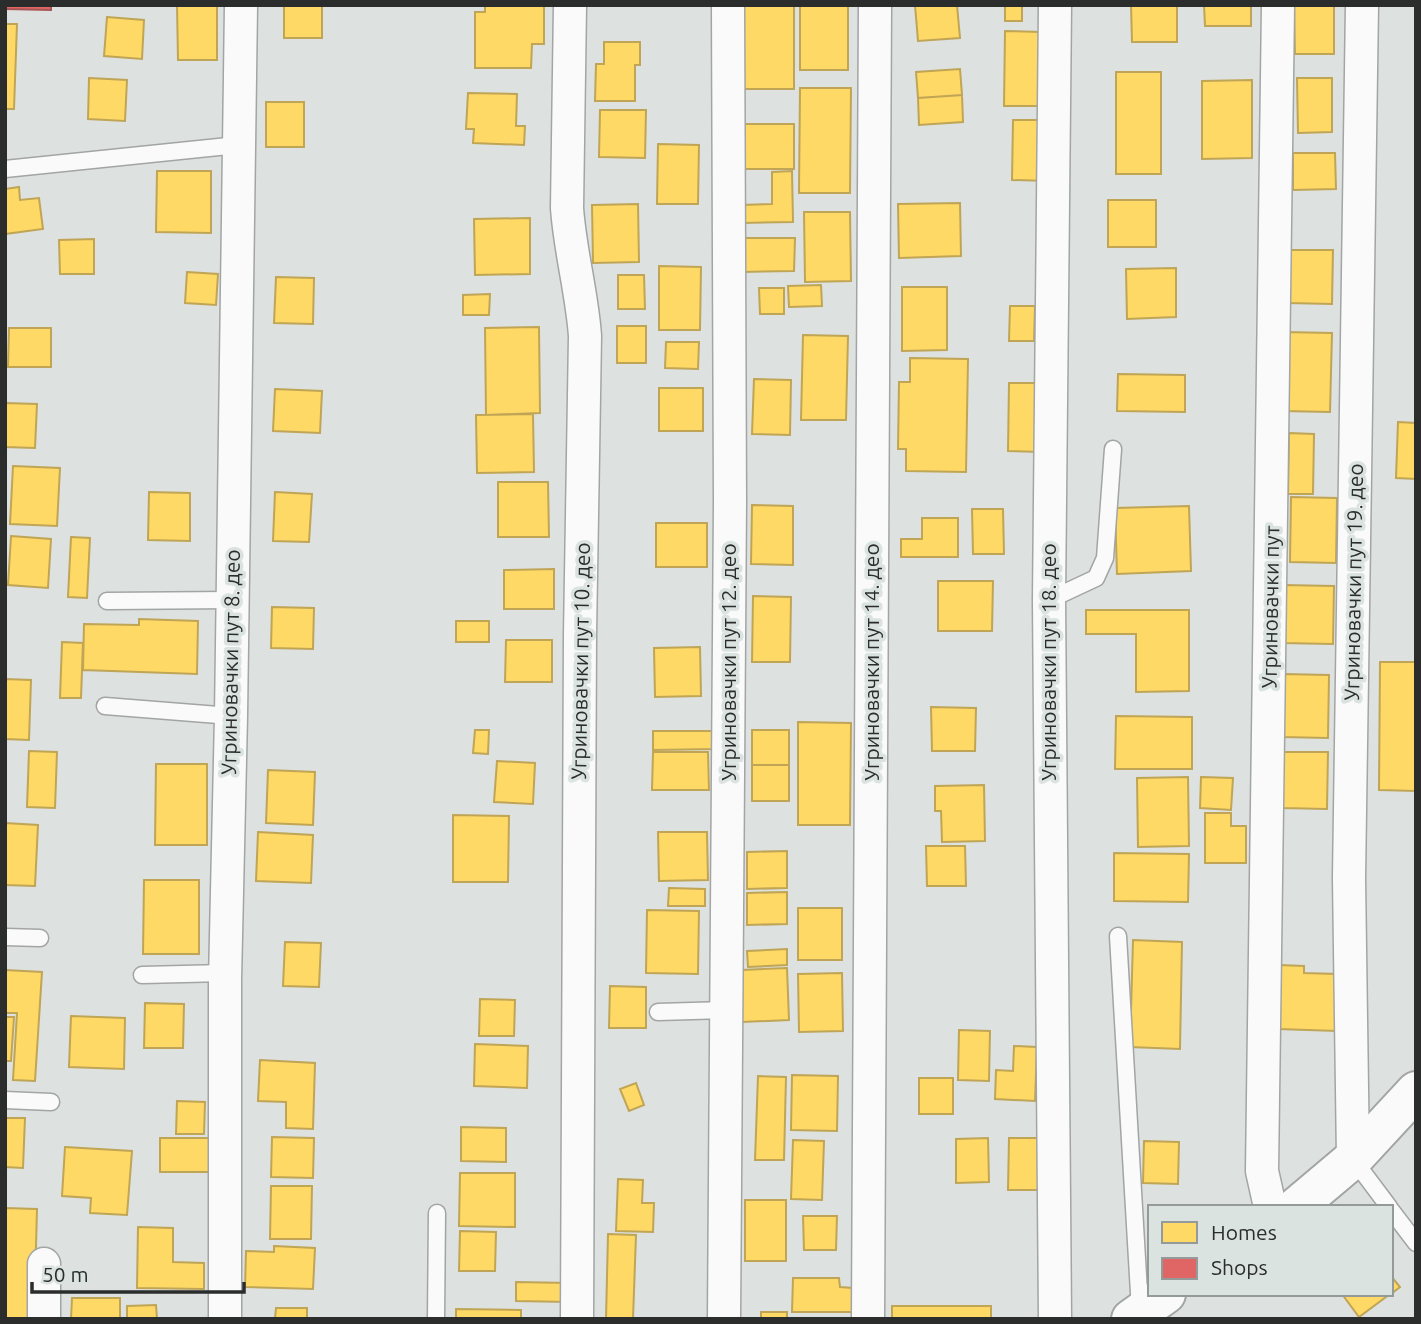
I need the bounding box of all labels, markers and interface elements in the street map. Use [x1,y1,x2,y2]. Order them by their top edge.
street label: Угриновачки пут 19. део [1339,463,1367,701]
street label: Угриновачки пут [1257,525,1283,689]
street label: Угриновачки пут 10. део [566,542,594,780]
street label: Угриновачки пут 12. део [716,543,740,781]
street label: Угриновачки пут 14. део [859,543,883,781]
street label: Угриновачки пут 18. део [1036,543,1060,781]
street label: Угриновачки пут 8. део [216,549,244,775]
legend [1148,1205,1393,1296]
text: Homes [1211,1220,1277,1244]
scale bar [32,1250,243,1294]
text: Shops [1211,1255,1268,1279]
text: 50 m [42,1262,89,1286]

